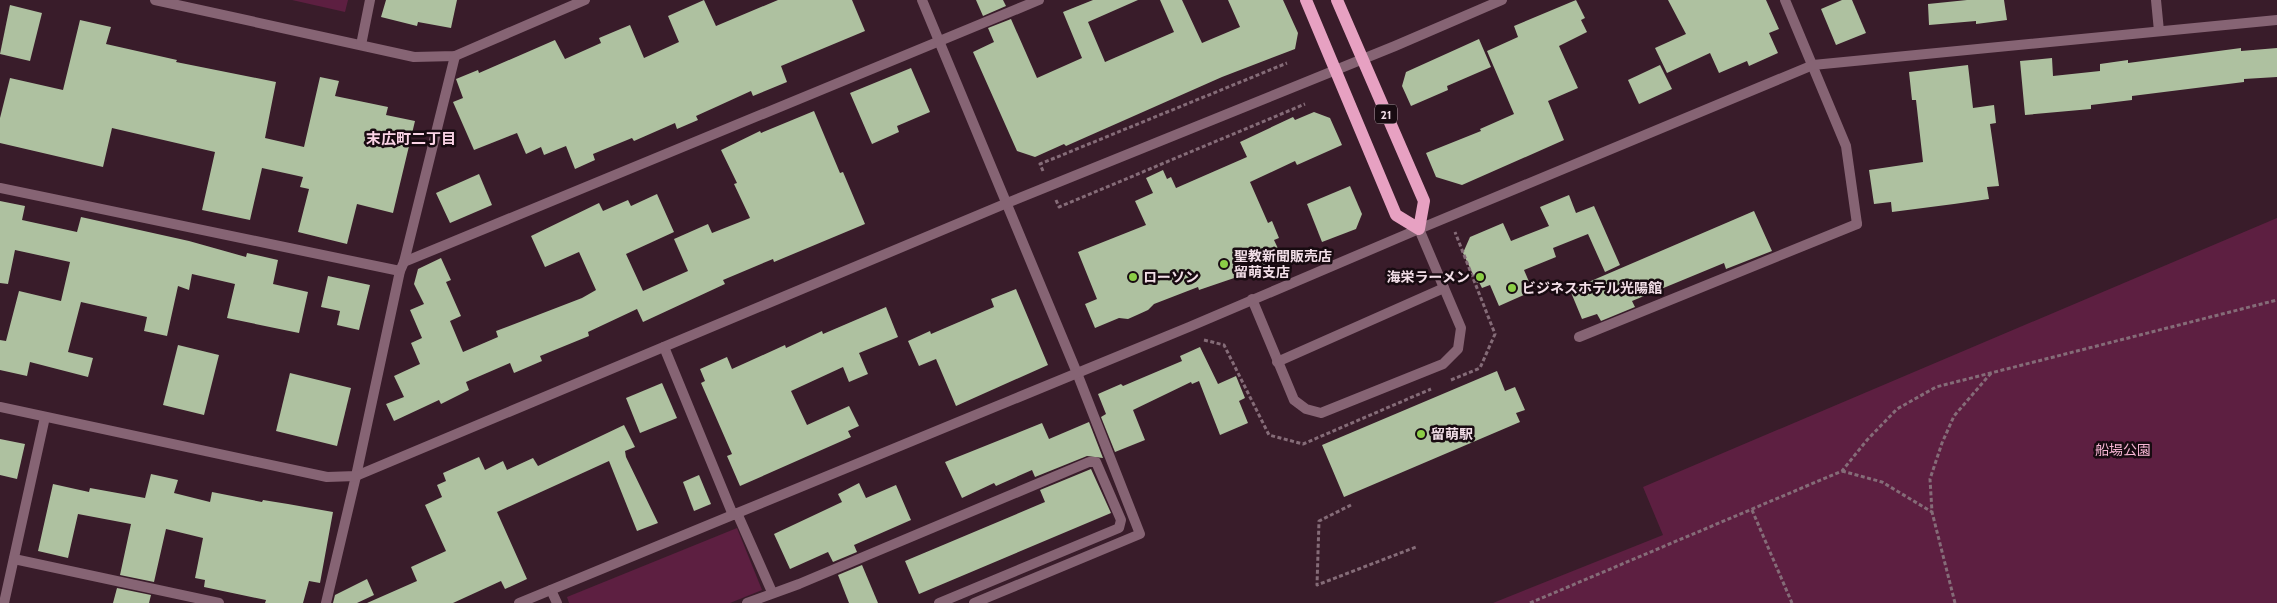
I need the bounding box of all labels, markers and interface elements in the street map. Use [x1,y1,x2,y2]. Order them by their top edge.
road number: 21 [1375,105,1397,124]
district label: 末広町二丁目 [366,130,456,148]
place label: 聖教新聞販売店 留萌支店 [1234,247,1332,281]
marker: 聖教新聞販売店 留萌支店 [1218,258,1230,270]
place label: ローソン [1143,268,1199,286]
place label: 海栄ラーメン [1387,268,1470,286]
marker: ローソン [1127,271,1139,283]
marker: 海栄ラーメン [1474,271,1486,283]
place label: ビジネスホテル光陽館 [1522,279,1662,297]
marker: ビジネスホテル光陽館 [1506,282,1518,294]
place label: 留萌駅 [1431,425,1473,443]
marker: 留萌駅 [1415,428,1427,440]
park label: 船場公園 [2095,441,2151,459]

